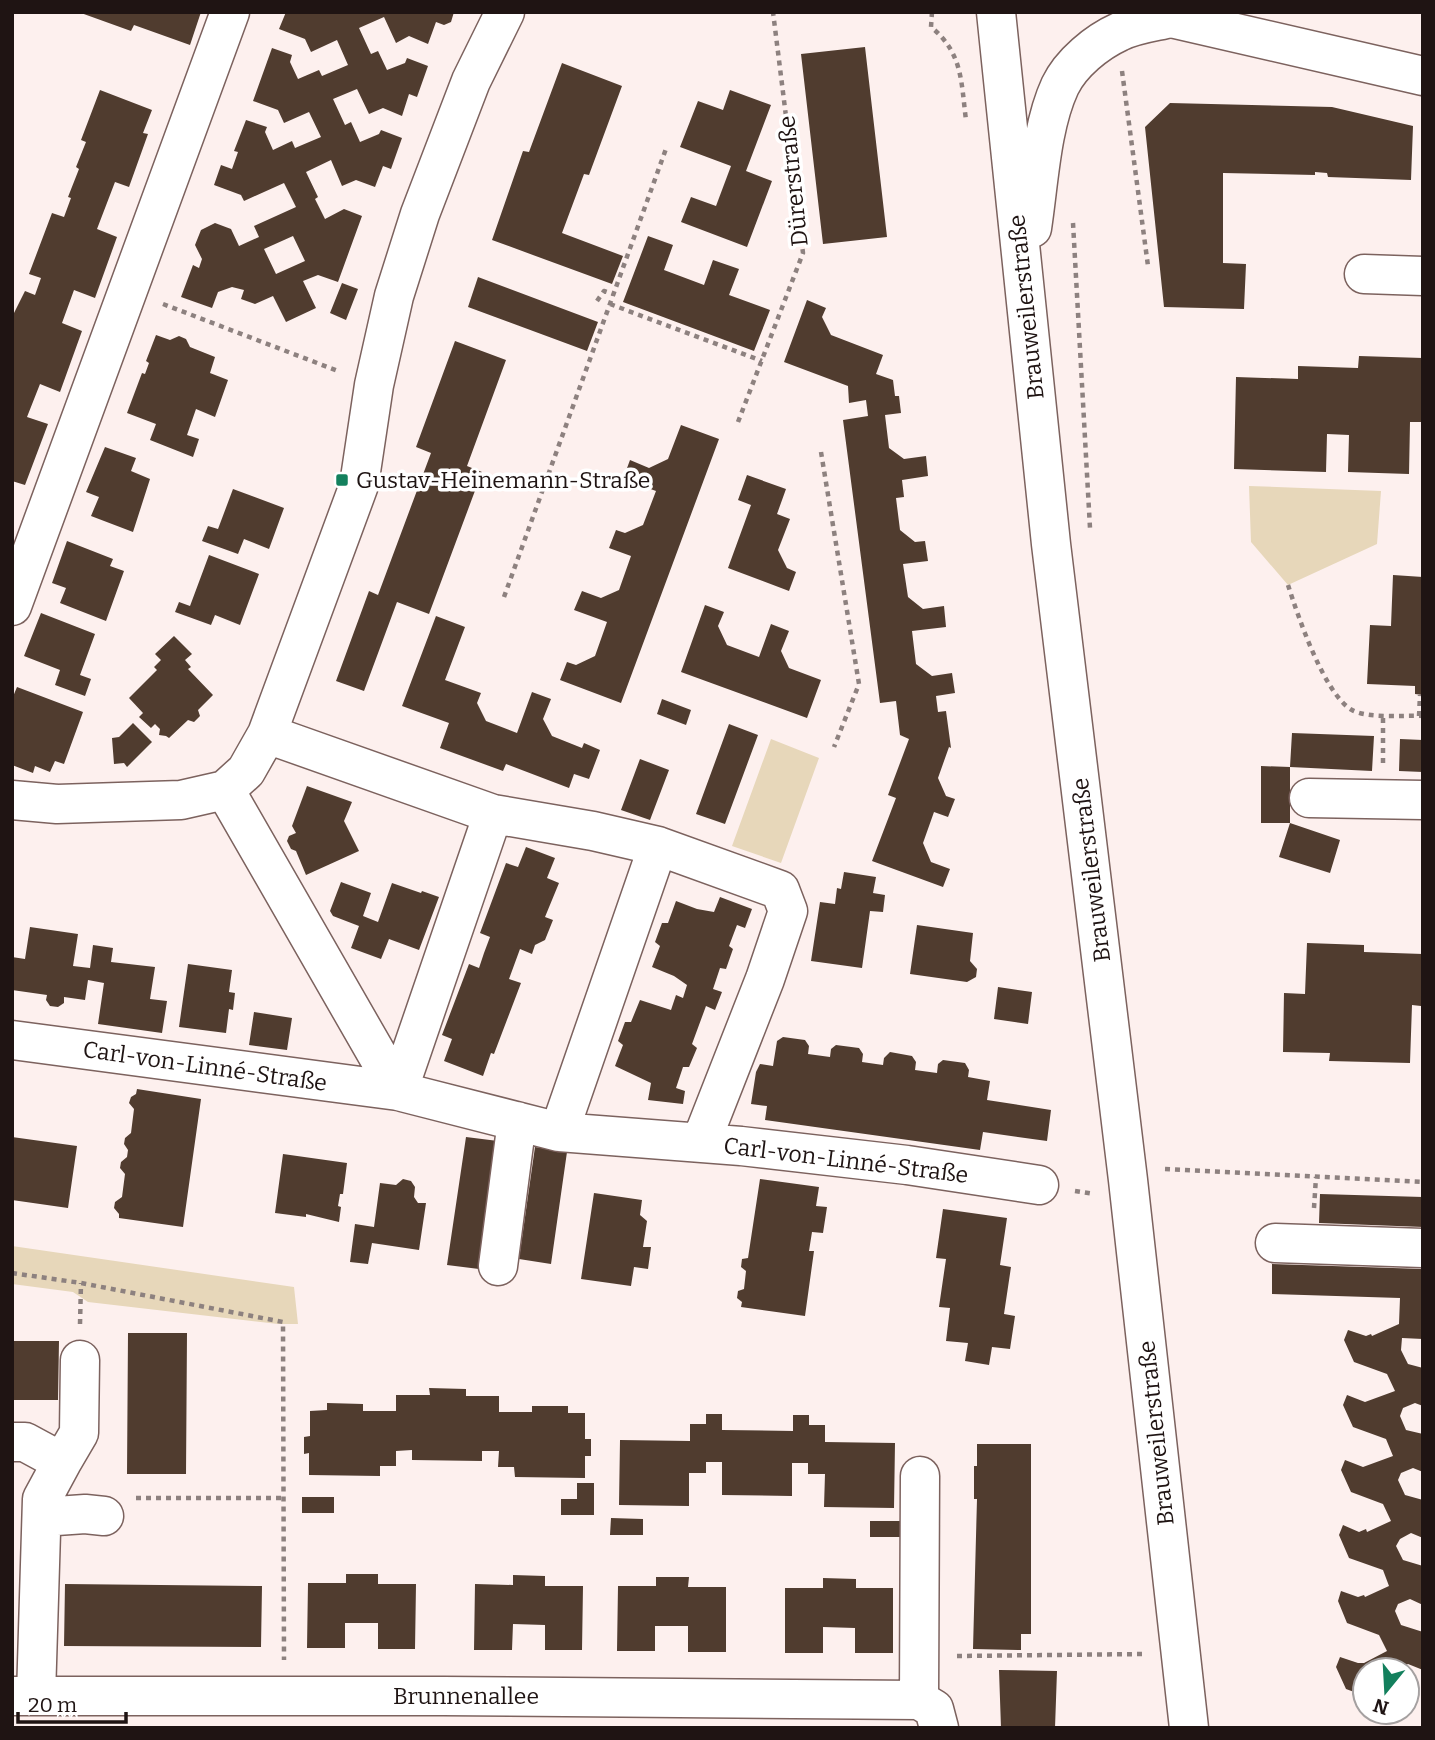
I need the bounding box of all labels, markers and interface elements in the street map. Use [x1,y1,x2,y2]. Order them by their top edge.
street label: Dürerstraße [772,114,814,248]
street label: Brauweilerstraße [1002,213,1050,401]
place label: Gustav-Heinemann-Straße [356,466,650,494]
marker: Gustav-Heinemann-Straße [334,472,350,488]
street label: Brauweilerstraße [1066,776,1116,964]
street label: Carl-von-Linné-Straße [81,1035,329,1097]
street label: Carl-von-Linné-Straße [722,1131,970,1189]
street label: Brauweilerstraße [1132,1339,1180,1527]
north arrow [1351,1656,1421,1726]
scale bar [18,1680,126,1724]
street label: Brunnenallee [393,1682,539,1710]
text: 20 m [28,1692,77,1718]
text: N [1370,1693,1391,1720]

